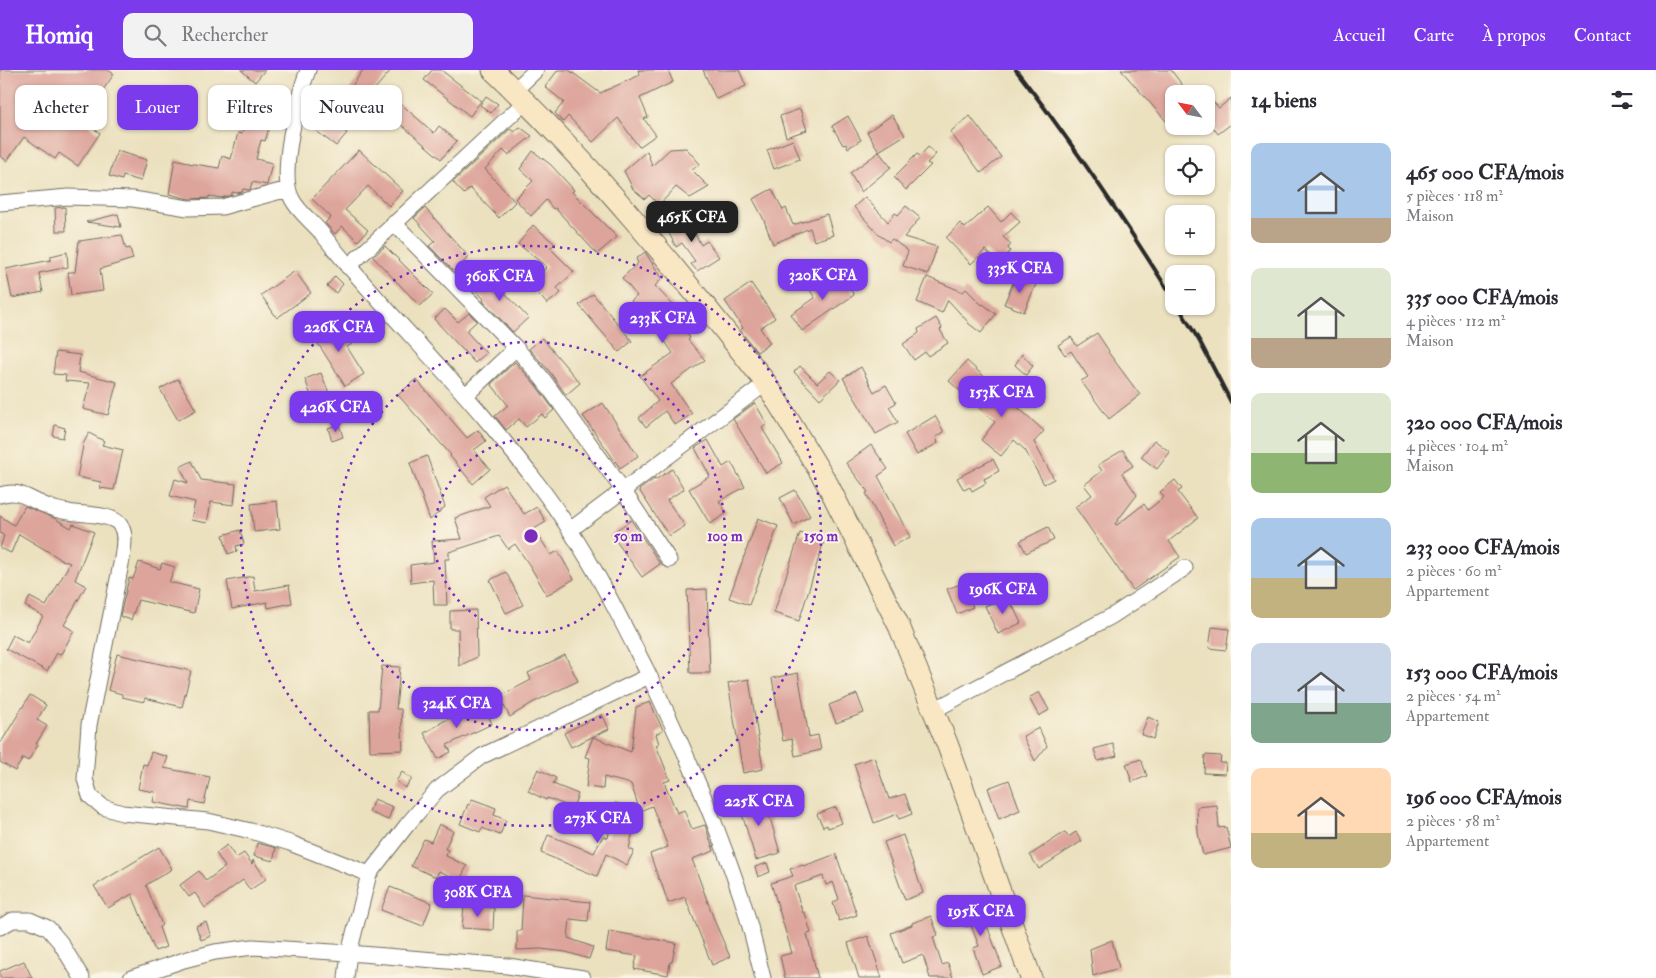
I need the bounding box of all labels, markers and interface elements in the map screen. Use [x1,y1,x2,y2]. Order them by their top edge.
search box [123,13,473,58]
text: Homiq [25,20,93,51]
icon: search [141,21,169,49]
text: Rechercher [181,23,268,47]
text: Accueil [1333,24,1386,47]
text: Carte [1414,24,1454,47]
text: À propos [1482,24,1546,47]
text: Contact [1574,24,1631,47]
chip: Acheter [15,85,107,130]
chip: Louer [117,85,198,130]
chip: Filtres [208,85,291,130]
chip: Nouveau [301,85,402,130]
north arrow [1165,85,1215,135]
map controls [1165,85,1215,315]
icon: filters [1608,86,1636,114]
text: 14 biens [1251,87,1317,114]
button: locate [1165,145,1215,195]
text: 465 000 CFA/mois [1406,159,1564,186]
icon: home [1291,163,1351,223]
text: 5 pièces · 118 m² [1406,186,1503,206]
pin: 465K CFA [640,200,744,243]
button: + [1165,205,1215,255]
text: Maison [1406,206,1454,226]
text: 465K CFA [657,207,727,227]
pin: 335K CFA [968,252,1072,294]
pin: 320K CFA [771,258,875,301]
text: 335K CFA [987,258,1053,278]
pin: 360K CFA [448,260,552,302]
text: 320K CFA [789,265,857,285]
button: − [1165,265,1215,315]
text: 360K CFA [466,266,534,286]
text: 335 000 CFA/mois [1406,284,1558,311]
icon: home [1291,288,1351,348]
pin: 233K CFA [611,302,715,344]
text: 233K CFA [630,308,696,328]
pin: 226K CFA [287,310,391,353]
text: 4 pièces · 112 m² [1406,311,1505,331]
text: 226K CFA [304,317,374,337]
text: Maison [1406,331,1454,351]
pin: 153K CFA [950,376,1054,418]
text: 153K CFA [970,382,1034,402]
pin: 426K CFA [284,390,388,433]
text: 426K CFA [301,397,371,417]
text: 320 000 CFA/mois [1406,409,1562,436]
icon: home [1291,413,1351,473]
text: 4 pièces · 104 m² [1406,436,1508,456]
text: Maison [1406,456,1454,476]
centre of rings [522,527,540,545]
text: 50 m [614,527,643,546]
text: 100 m [707,527,743,546]
text: 150 m [804,527,838,546]
text: 233 000 CFA/mois [1406,534,1560,561]
icon: home [1291,538,1351,598]
text: 2 pièces · 60 m² [1406,561,1501,581]
pin: 196K CFA [951,572,1055,615]
text: 196K CFA [969,579,1037,599]
text: Appartement [1406,581,1489,601]
text: 153 000 CFA/mois [1406,659,1558,686]
icon: home [1291,663,1351,723]
pin: 324K CFA [405,686,509,729]
text: 2 pièces · 54 m² [1406,686,1500,706]
text: 324K CFA [423,693,491,713]
text: Appartement [1406,706,1489,726]
pin: 225K CFA [707,784,811,827]
text: 196 000 CFA/mois [1406,784,1562,811]
icon: home [1291,788,1351,848]
text: 225K CFA [724,791,794,811]
pin: 273K CFA [546,802,650,844]
text: 273K CFA [564,808,632,828]
text: 2 pièces · 58 m² [1406,811,1500,831]
text: Appartement [1406,831,1489,851]
pin: 308K CFA [426,876,530,918]
text: 308K CFA [444,882,512,902]
pin: 195K CFA [929,894,1033,937]
text: 195K CFA [948,901,1014,921]

